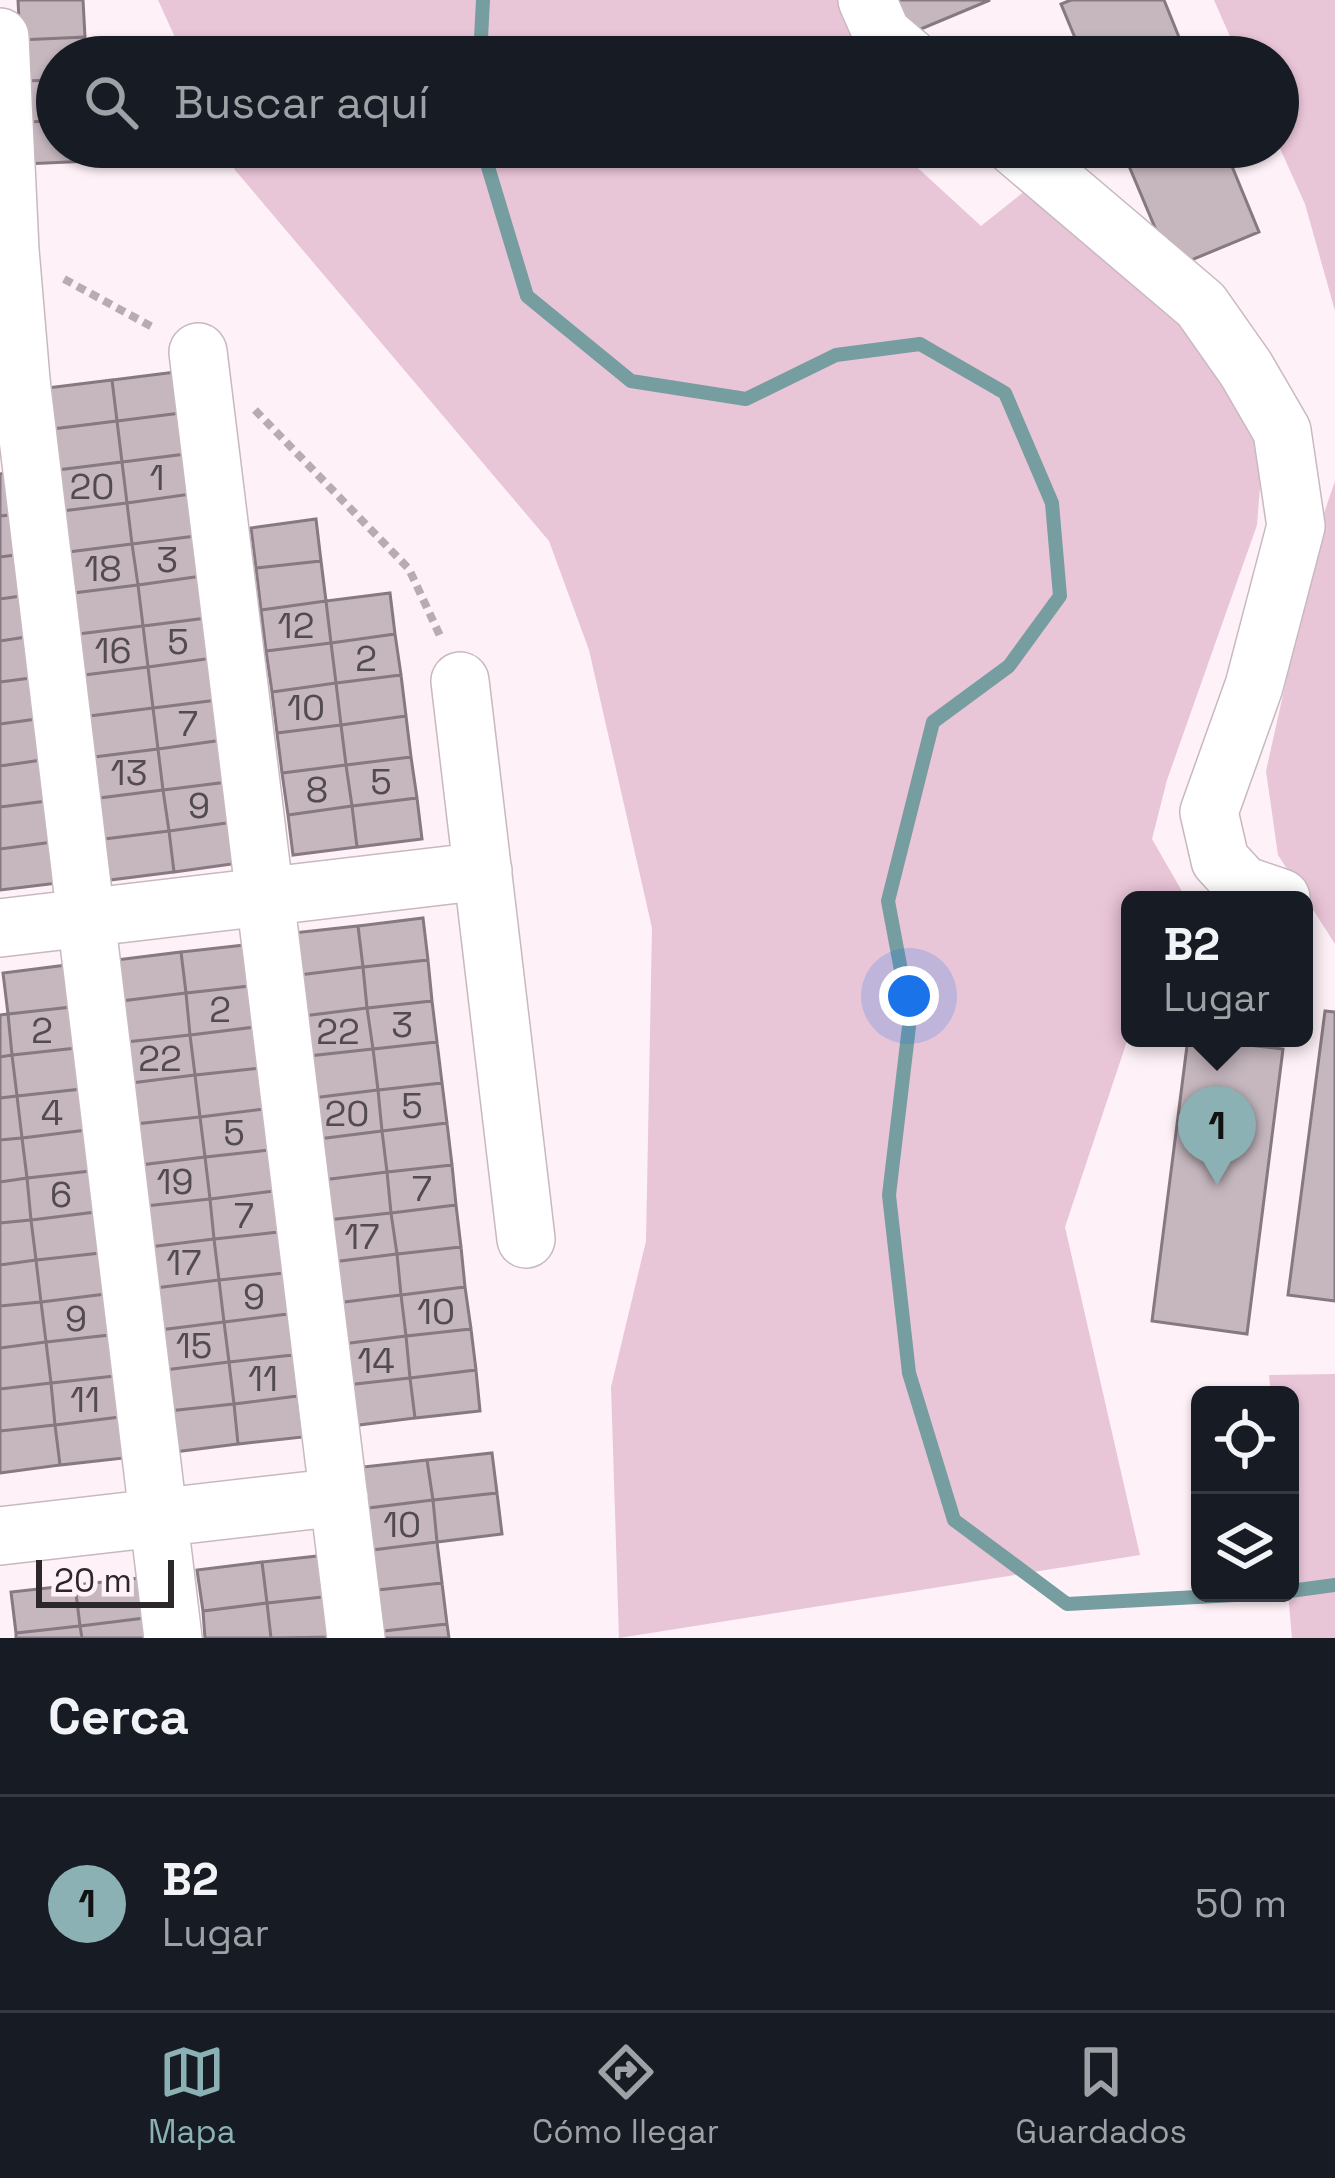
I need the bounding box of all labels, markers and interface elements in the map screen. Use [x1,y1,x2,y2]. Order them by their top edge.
search box [36,36,1299,168]
icon: search [78,69,144,135]
text: Buscar aquí [174,74,429,131]
house number: 1 [149,455,165,501]
house number: 20 [70,464,114,510]
house number: 3 [156,537,178,583]
house number: 18 [84,546,122,592]
house number: 12 [278,603,314,649]
house number: 5 [167,619,189,665]
house number: 16 [94,628,132,674]
house number: 2 [355,636,377,682]
house number: 10 [287,685,325,731]
house number: 7 [178,701,198,747]
house number: 13 [111,750,147,796]
house number: 5 [370,759,392,805]
house number: 8 [306,767,328,813]
house number: 9 [188,783,210,829]
popup [1121,891,1313,1047]
text: B2 [1163,916,1220,973]
your location [879,966,939,1026]
text: Lugar [1163,973,1271,1022]
house number: 2 [209,987,231,1033]
house number: 3 [391,1002,413,1048]
house number: 2 [31,1008,53,1054]
house number: 22 [316,1009,360,1055]
house number: 22 [138,1036,182,1082]
house number: 5 [401,1083,423,1129]
pin: 1 [1178,1086,1256,1185]
house number: 4 [41,1090,63,1136]
house number: 20 [325,1091,369,1137]
house number: 5 [223,1110,245,1156]
house number: 19 [156,1159,194,1205]
house number: 7 [412,1166,432,1212]
house number: 6 [50,1172,72,1218]
house number: 7 [234,1193,254,1239]
house number: 17 [344,1214,380,1260]
house number: 17 [166,1240,202,1286]
house number: 9 [243,1274,265,1320]
house number: 10 [417,1289,455,1335]
house number: 9 [65,1296,87,1342]
house number: 15 [176,1323,212,1369]
house number: 14 [357,1338,395,1384]
house number: 11 [248,1356,278,1402]
house number: 11 [70,1377,100,1423]
map controls [1191,1386,1299,1602]
button: locate [1191,1386,1299,1494]
button: layers [1191,1494,1299,1602]
house number: 10 [383,1502,421,1548]
scale bar [36,1554,174,1607]
text: 20 m [54,1560,132,1602]
text: Cerca [48,1684,189,1749]
text: B2 [162,1851,219,1908]
text: 1 [78,1879,96,1928]
text: 50 m [1195,1879,1287,1928]
text: Lugar [162,1908,269,1957]
tab: Mapa [148,2039,236,2153]
tab: Cómo llegar [532,2039,719,2153]
tab: Guardados [1015,2039,1187,2153]

